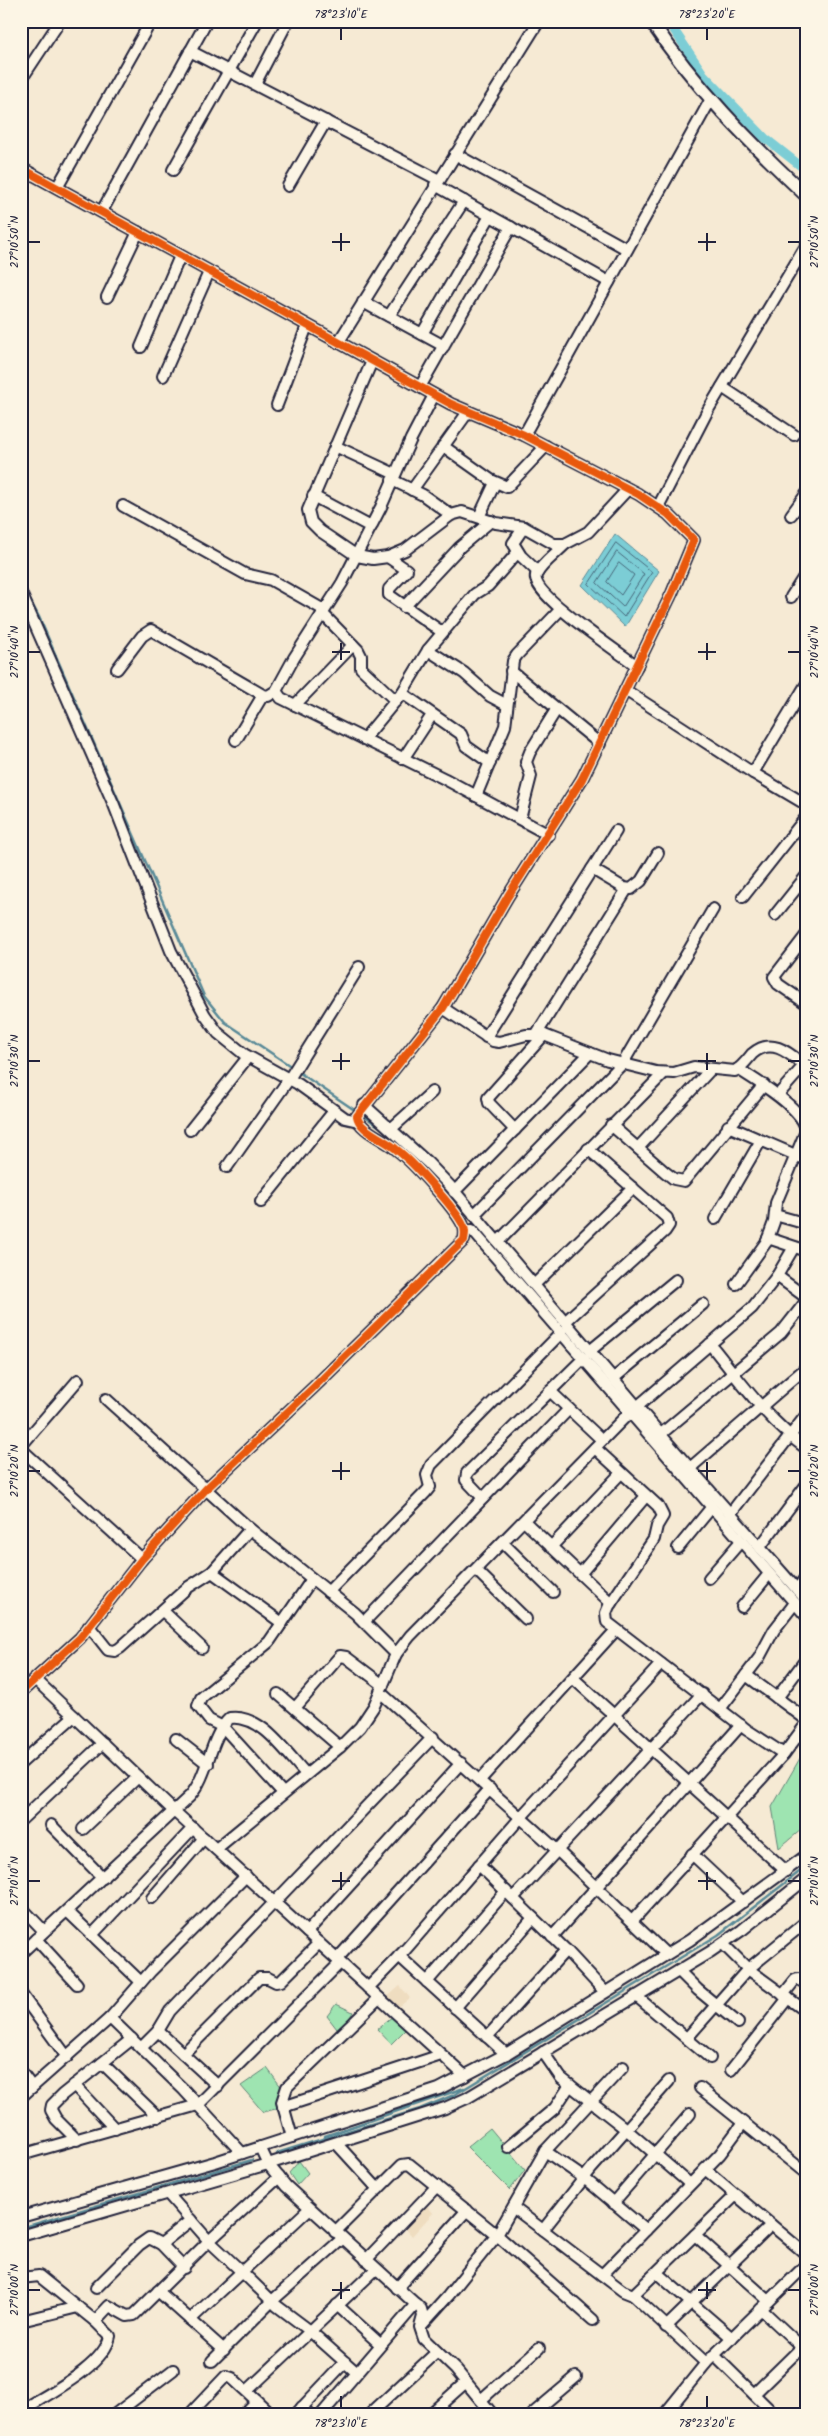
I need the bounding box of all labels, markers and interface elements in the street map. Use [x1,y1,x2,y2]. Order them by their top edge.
text: 78°23'10"E [314,5,369,24]
text: 78°23'20"E [679,5,736,24]
text: 27°10'50"N [5,216,24,268]
text: 27°10'50"N [805,216,824,268]
text: 27°10'40"N [5,626,24,678]
text: 27°10'40"N [805,626,824,678]
text: 27°10'30"N [5,1034,24,1088]
text: 27°10'30"N [805,1034,824,1088]
text: 27°10'20"N [5,1444,24,1498]
text: 27°10'20"N [805,1444,824,1498]
text: 27°10'10"N [5,1856,24,1906]
text: 27°10'10"N [805,1856,824,1906]
text: 27°10'00"N [5,2264,24,2316]
text: 27°10'00"N [805,2264,824,2316]
text: 78°23'10"E [314,2414,369,2433]
text: 78°23'20"E [679,2414,736,2433]

